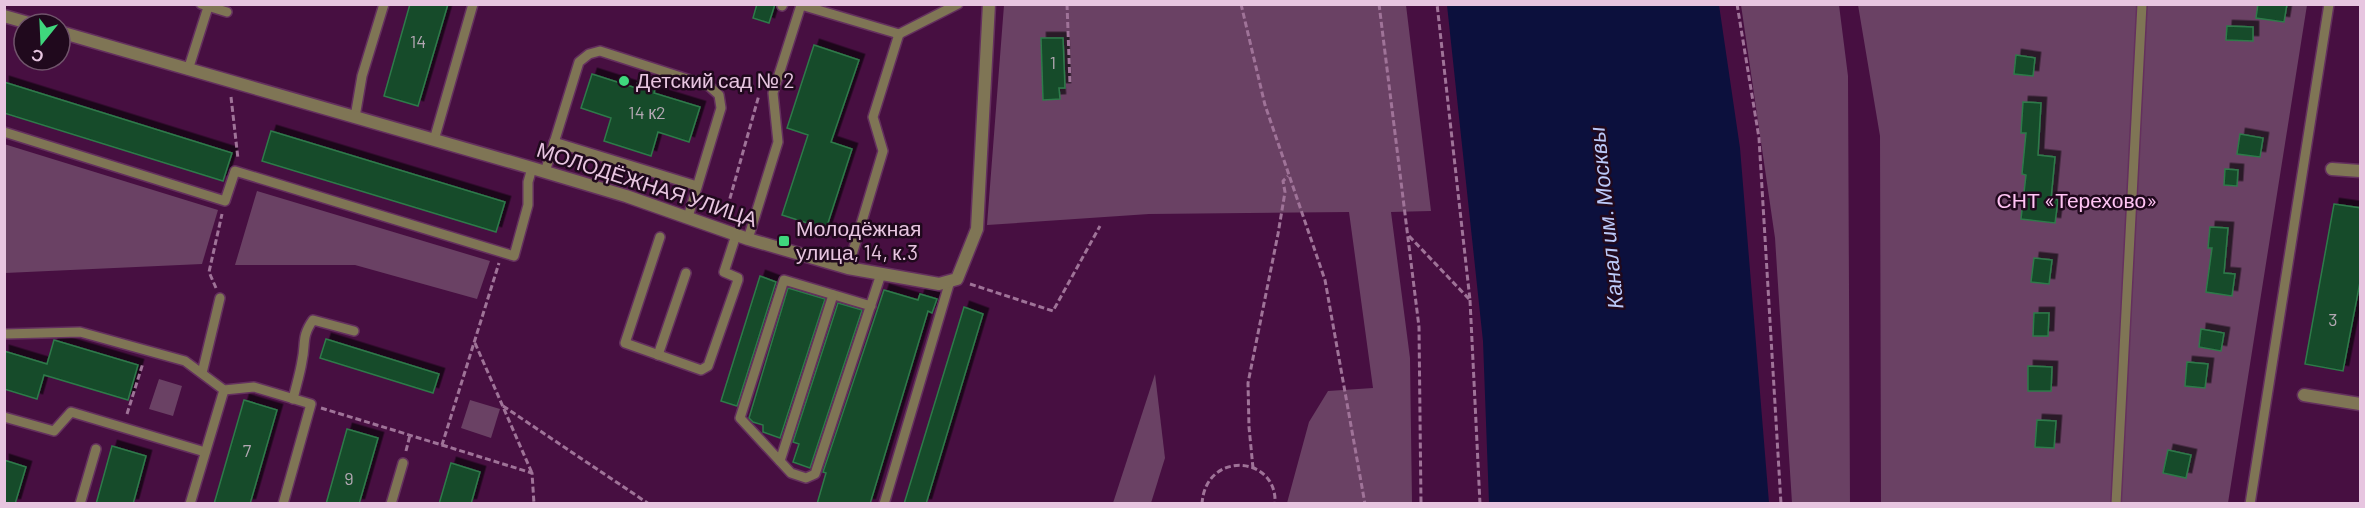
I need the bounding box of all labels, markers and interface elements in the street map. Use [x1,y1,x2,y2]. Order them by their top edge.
north arrow [12,12,72,72]
house number: 14 [410,30,426,52]
text: С [28,46,46,68]
house number: 1 [1050,51,1056,73]
place label: Детский сад № 2 [636,67,795,92]
marker: Детский сад № 2 [617,74,631,88]
house number: 14 к2 [628,101,666,123]
water label: Канал им. Москвы [1583,126,1628,311]
street label: МОЛОДЁЖНАЯ УЛИЦА [534,136,761,231]
park label: СНТ «Терехово» [1997,187,2157,212]
place label: Молодёжная улица, 14, к.3 [796,215,921,264]
marker: Молодёжная улица, 14, к.3 [777,234,791,248]
house number: 3 [2328,308,2338,330]
house number: 7 [243,439,252,461]
house number: 9 [344,467,354,489]

